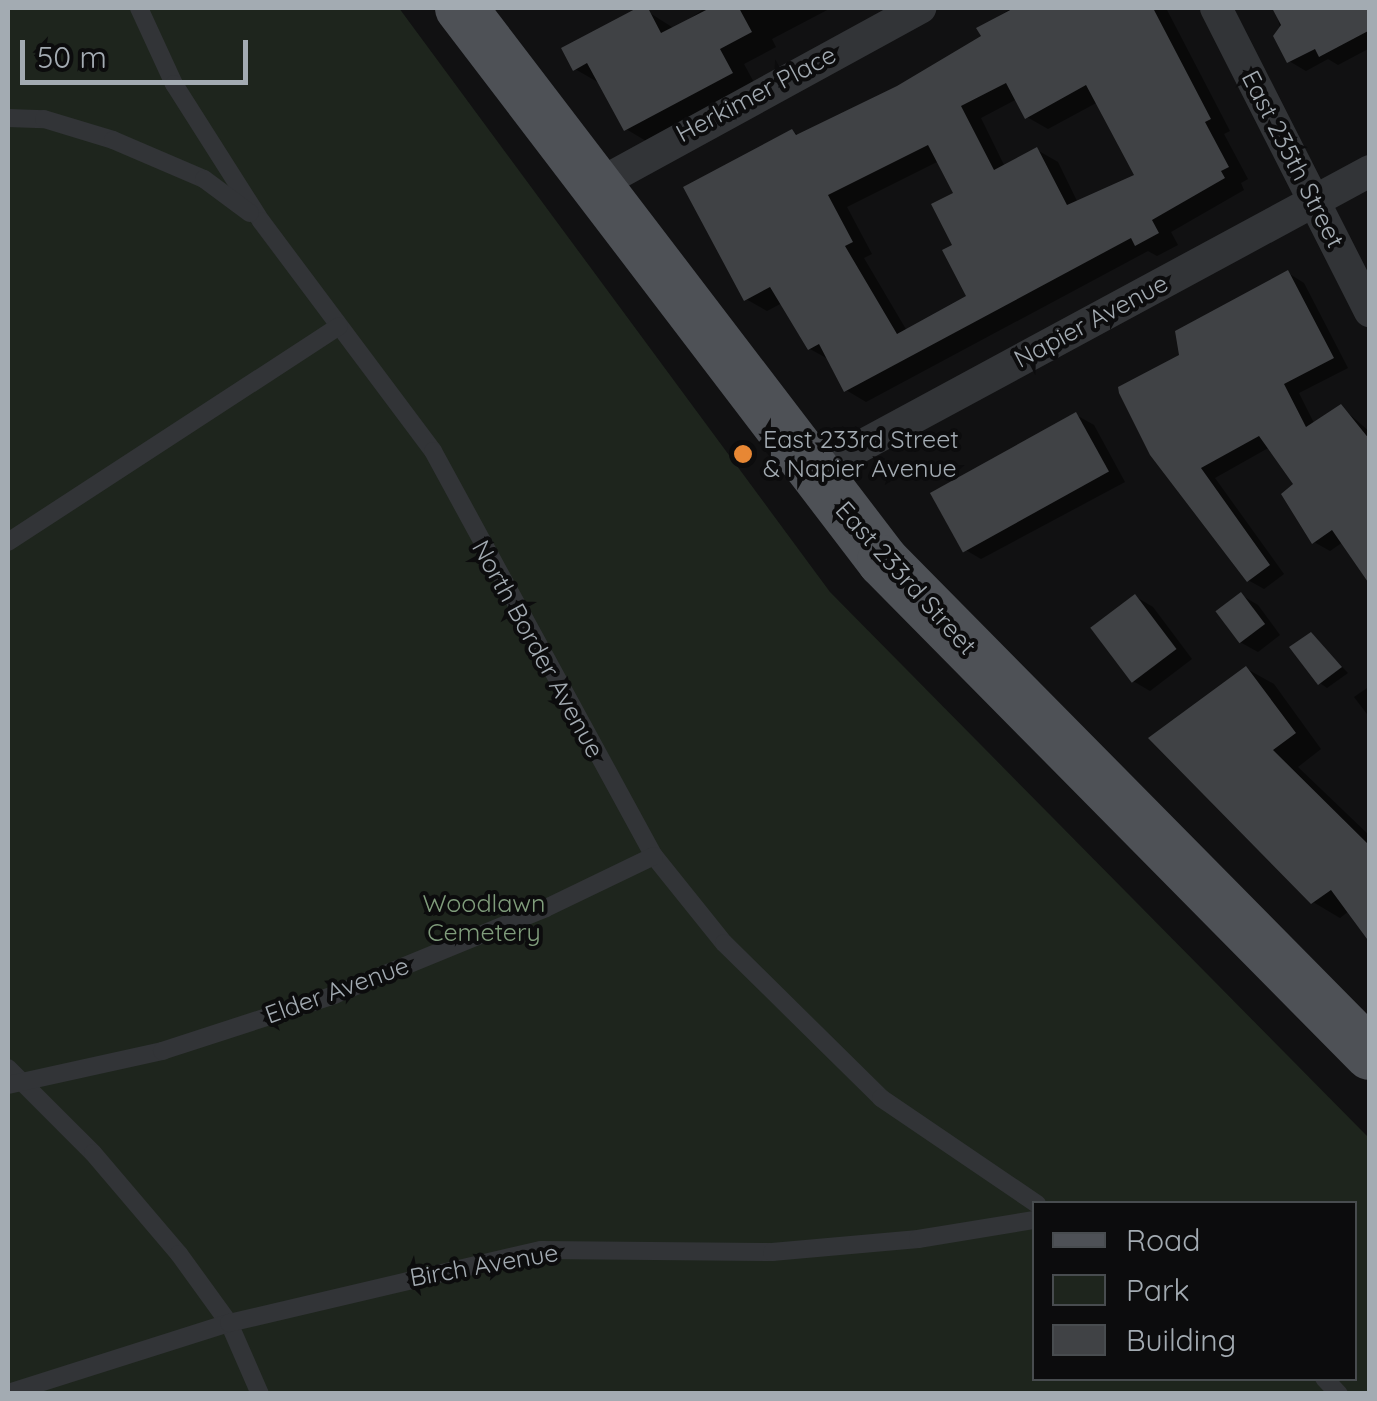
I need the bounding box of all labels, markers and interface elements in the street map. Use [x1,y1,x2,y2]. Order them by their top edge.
scale bar [25,20,252,82]
text: 50 m [37,38,107,76]
street label: Herkimer Place [671,39,841,149]
street label: East 235th Street [1235,65,1351,253]
street label: Napier Avenue [1009,268,1173,374]
place label: East 233rd Street & Napier Avenue [763,425,959,484]
marker: East 233rd Street & Napier Avenue [732,443,754,465]
street label: East 233rd Street [829,495,983,661]
street label: North Border Avenue [466,535,610,763]
park label: Woodlawn Cemetery [422,889,546,948]
street label: Elder Avenue [261,950,413,1030]
legend [1032,1201,1357,1381]
text: Road [1126,1221,1200,1259]
street label: Birch Avenue [407,1237,561,1293]
text: Park [1126,1271,1190,1309]
text: Building [1126,1321,1236,1359]

